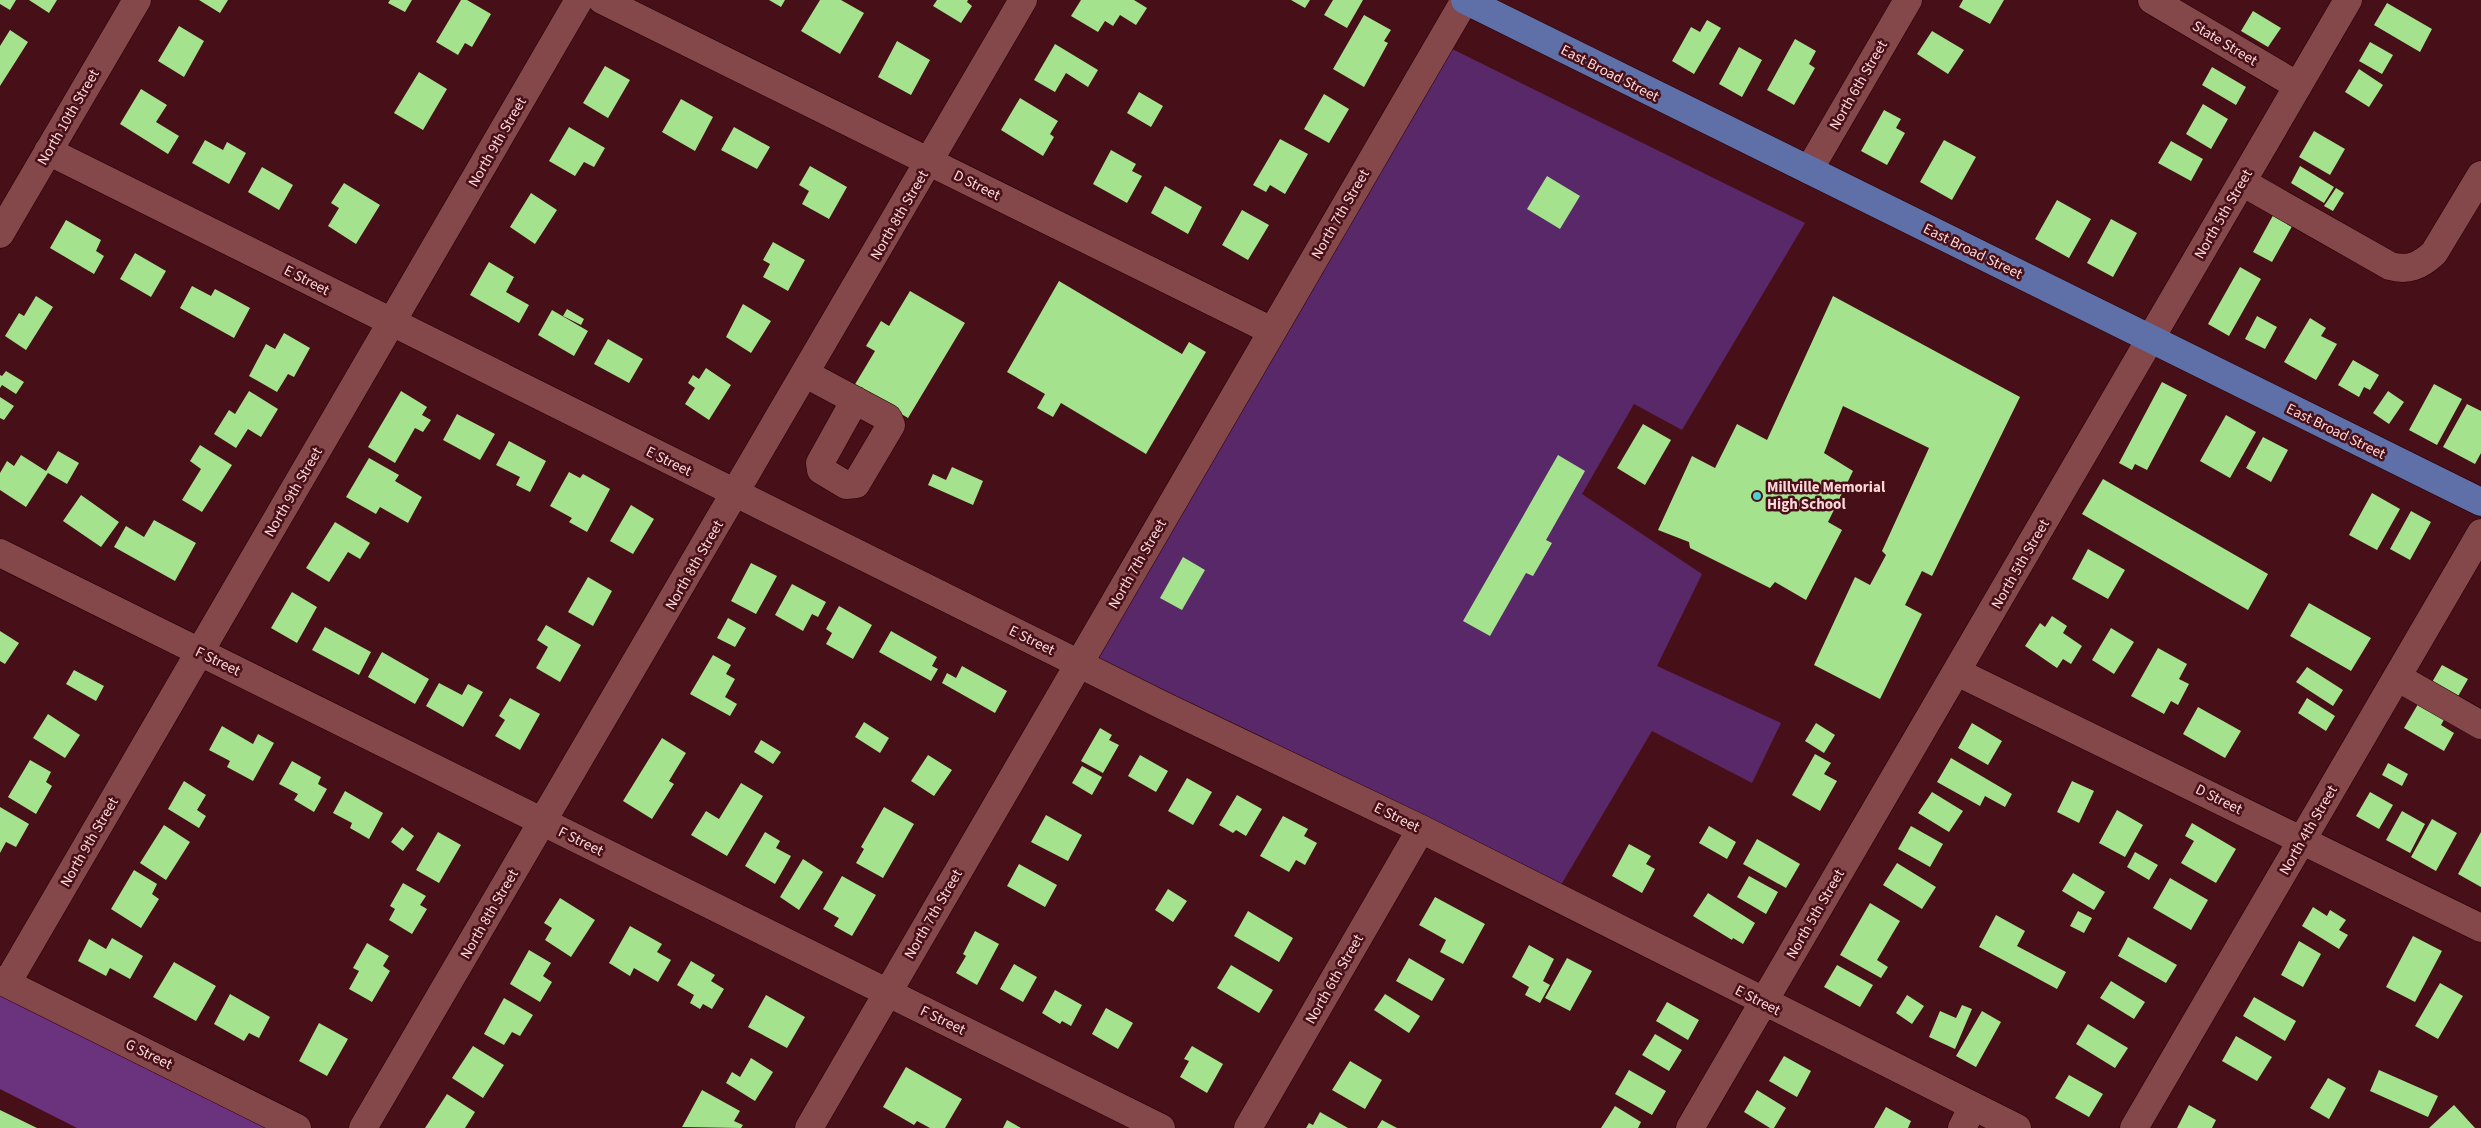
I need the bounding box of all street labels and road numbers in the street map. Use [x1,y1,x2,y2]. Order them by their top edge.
street label: State Street [2188,16,2261,71]
street label: North 6th Street [1824,36,1893,134]
street label: East Broad Street [1557,40,1663,107]
street label: North 10th Street [32,65,105,169]
street label: North 9th Street [463,93,532,191]
street label: D Street [950,165,1004,206]
street label: North 7th Street [1306,165,1375,263]
street label: North 5th Street [2189,165,2258,263]
street label: North 8th Street [865,166,934,264]
street label: East Broad Street [1920,218,2026,285]
street label: E Street [280,260,333,301]
street label: East Broad Street [2283,398,2389,465]
street label: E Street [642,441,695,482]
street label: North 9th Street [259,443,328,541]
street label: North 7th Street [1103,515,1172,613]
street label: North 5th Street [1986,515,2055,613]
street label: North 8th Street [660,516,729,614]
street label: E Street [1005,620,1058,661]
street label: F Street [192,641,244,681]
street label: D Street [2192,779,2246,820]
street label: North 4th Street [2274,781,2343,879]
street label: North 9th Street [55,793,124,891]
street label: E Street [1370,797,1423,838]
street label: F Street [555,821,607,861]
street label: North 8th Street [455,865,524,963]
street label: North 7th Street [899,865,968,963]
street label: North 5th Street [1781,865,1850,963]
street label: North 6th Street [1300,930,1369,1028]
street label: E Street [1731,980,1784,1021]
street label: F Street [917,1000,969,1040]
street label: G Street [122,1034,176,1075]

